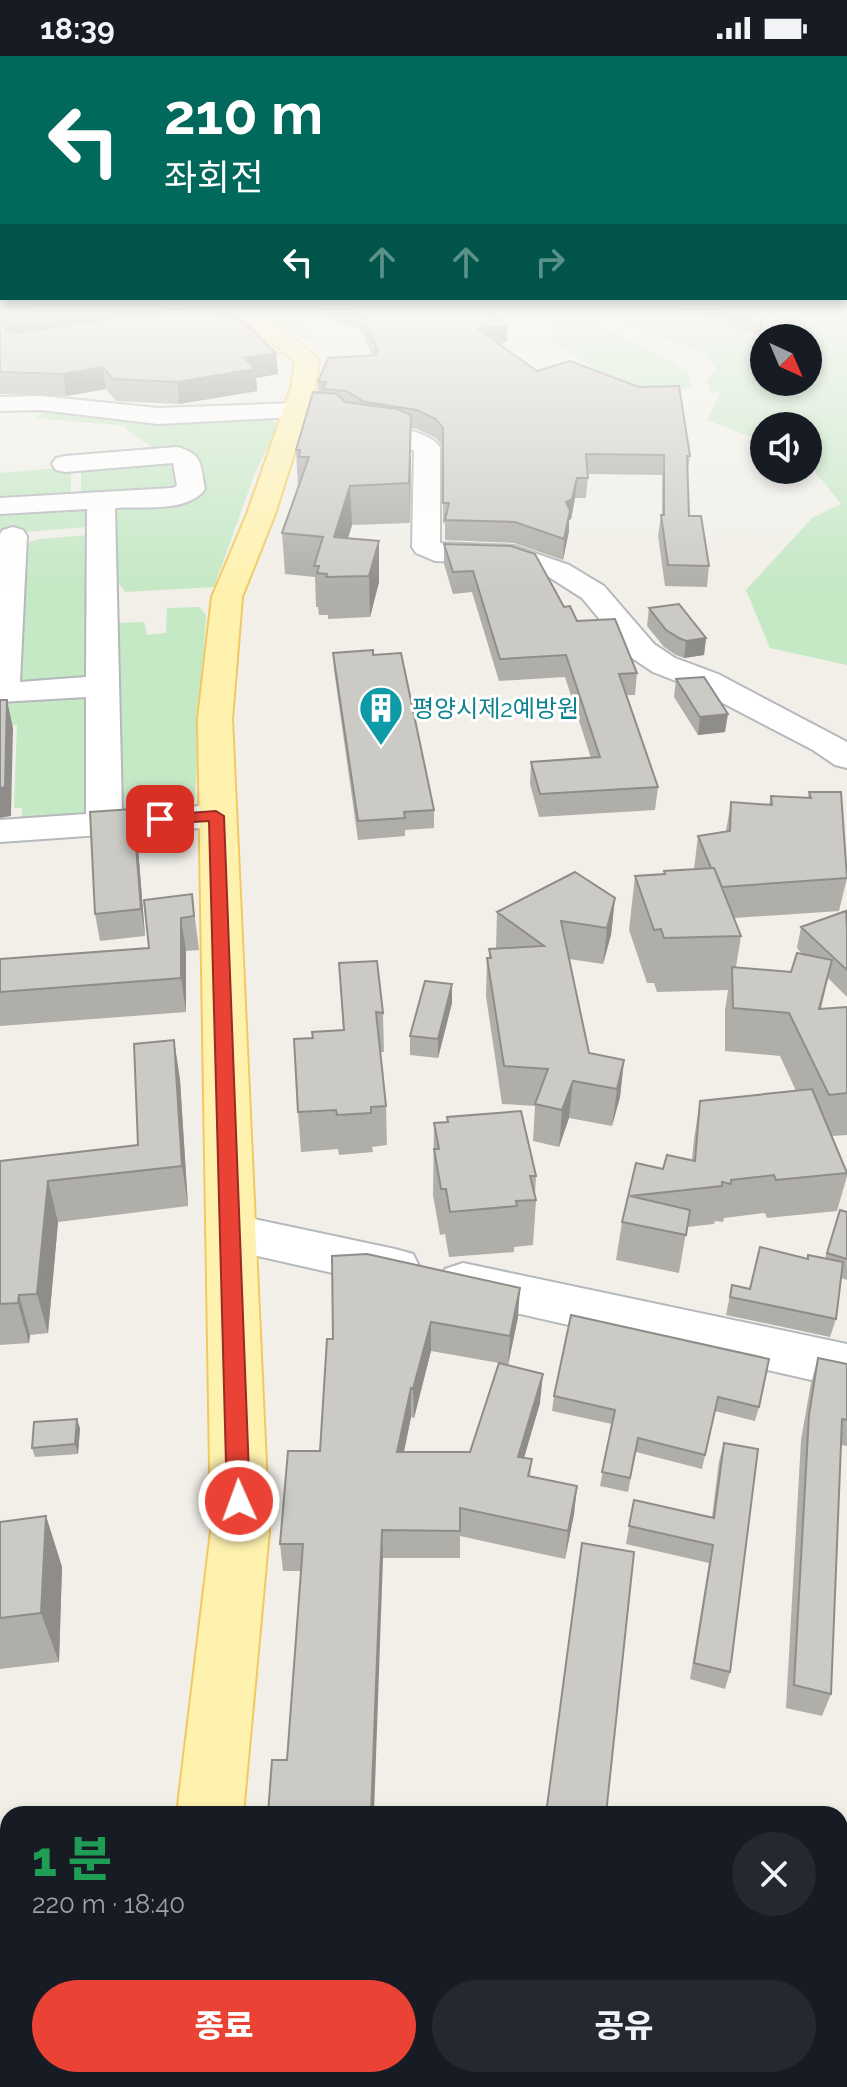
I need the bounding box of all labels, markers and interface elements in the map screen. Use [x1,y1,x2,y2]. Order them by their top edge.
text: 18:39 [40,11,115,46]
text: 210 m [164,81,323,147]
icon: left [32,88,136,192]
text: 좌회전 [164,156,263,198]
icon: left [276,240,320,284]
icon: ahead [360,240,404,284]
icon: ahead [444,240,488,284]
icon: right [528,240,572,284]
north arrow [750,324,822,396]
map controls [750,324,822,484]
button: sound [750,412,822,484]
building icon: 평양시제2예방원 [357,684,405,747]
place label: 평양시제2예방원 [412,694,579,723]
pin [126,785,194,853]
icon: arrive [138,797,182,841]
position arrow [197,1459,281,1543]
text: 1 분 [32,1831,112,1887]
button: close [732,1832,816,1916]
text: 220 m · 18:40 [32,1889,185,1919]
button: 종료 [32,1980,416,2072]
button: 공유 [432,1980,816,2072]

